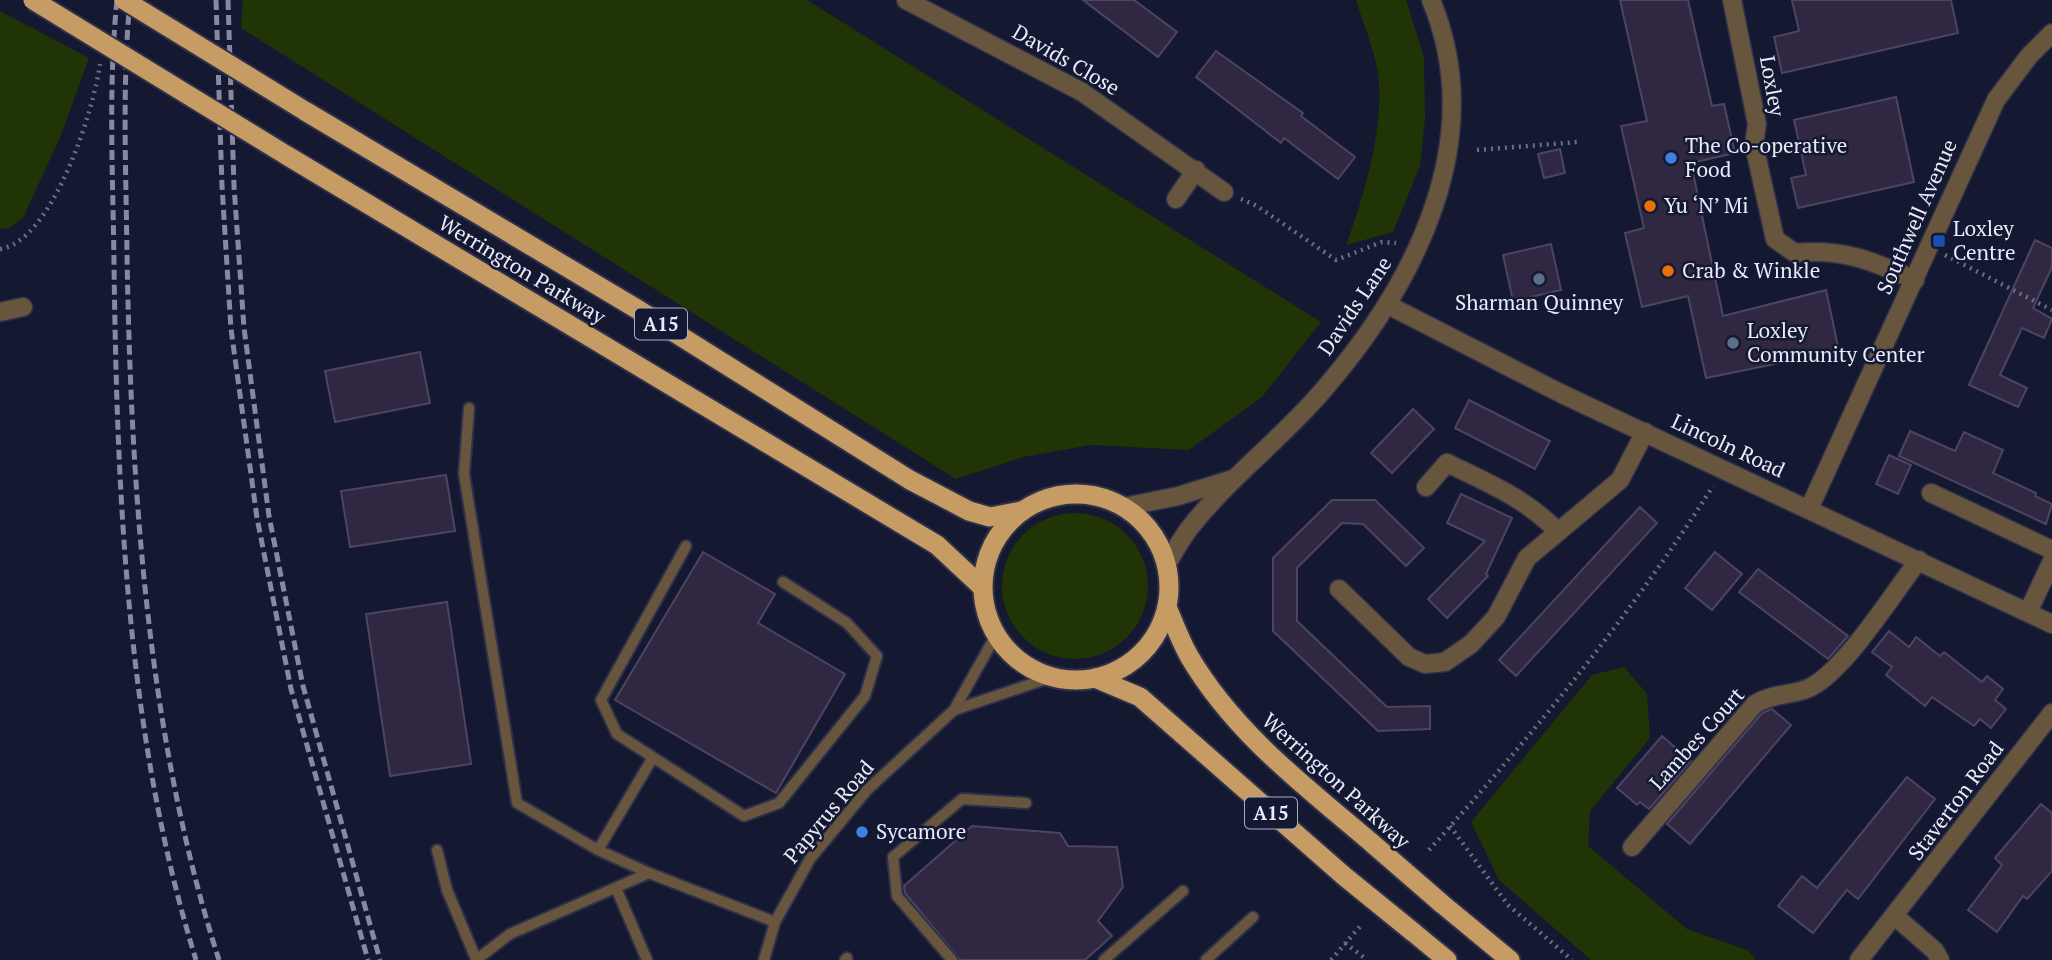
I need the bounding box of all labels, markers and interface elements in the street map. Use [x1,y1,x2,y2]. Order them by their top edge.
street label: Davids Close [1008,17,1125,101]
street label: Loxley [1754,53,1792,119]
place label: The Co-operative Food [1685,131,1847,183]
street label: Southwell Avenue [1869,135,1963,298]
marker: The Co-operative Food [1663,150,1679,166]
place label: Yu ‘N’ Mi [1664,191,1749,219]
marker: Yu ‘N’ Mi [1642,198,1658,214]
street label: Werrington Parkway [434,208,612,330]
place label: Loxley Centre [1953,214,2015,266]
marker: Loxley Centre [1931,233,1947,249]
street label: Davids Lane [1311,251,1398,360]
place label: Crab & Winkle [1682,256,1820,284]
marker: Crab & Winkle [1660,263,1676,279]
marker: Sharman Quinney [1531,271,1547,287]
place label: Sharman Quinney [1455,288,1623,316]
road number: A15 [635,308,687,340]
place label: Loxley Community Center [1747,316,1925,368]
marker: Loxley Community Center [1725,335,1741,351]
street label: Lincoln Road [1667,407,1790,484]
street label: Lambes Court [1643,681,1750,796]
street label: Werrington Parkway [1257,706,1417,855]
street label: Staverton Road [1901,735,2009,866]
street label: Papyrus Road [777,754,880,869]
road number: A15 [1245,798,1297,828]
place label: Sycamore [876,817,966,845]
marker: Sycamore [854,824,870,840]

